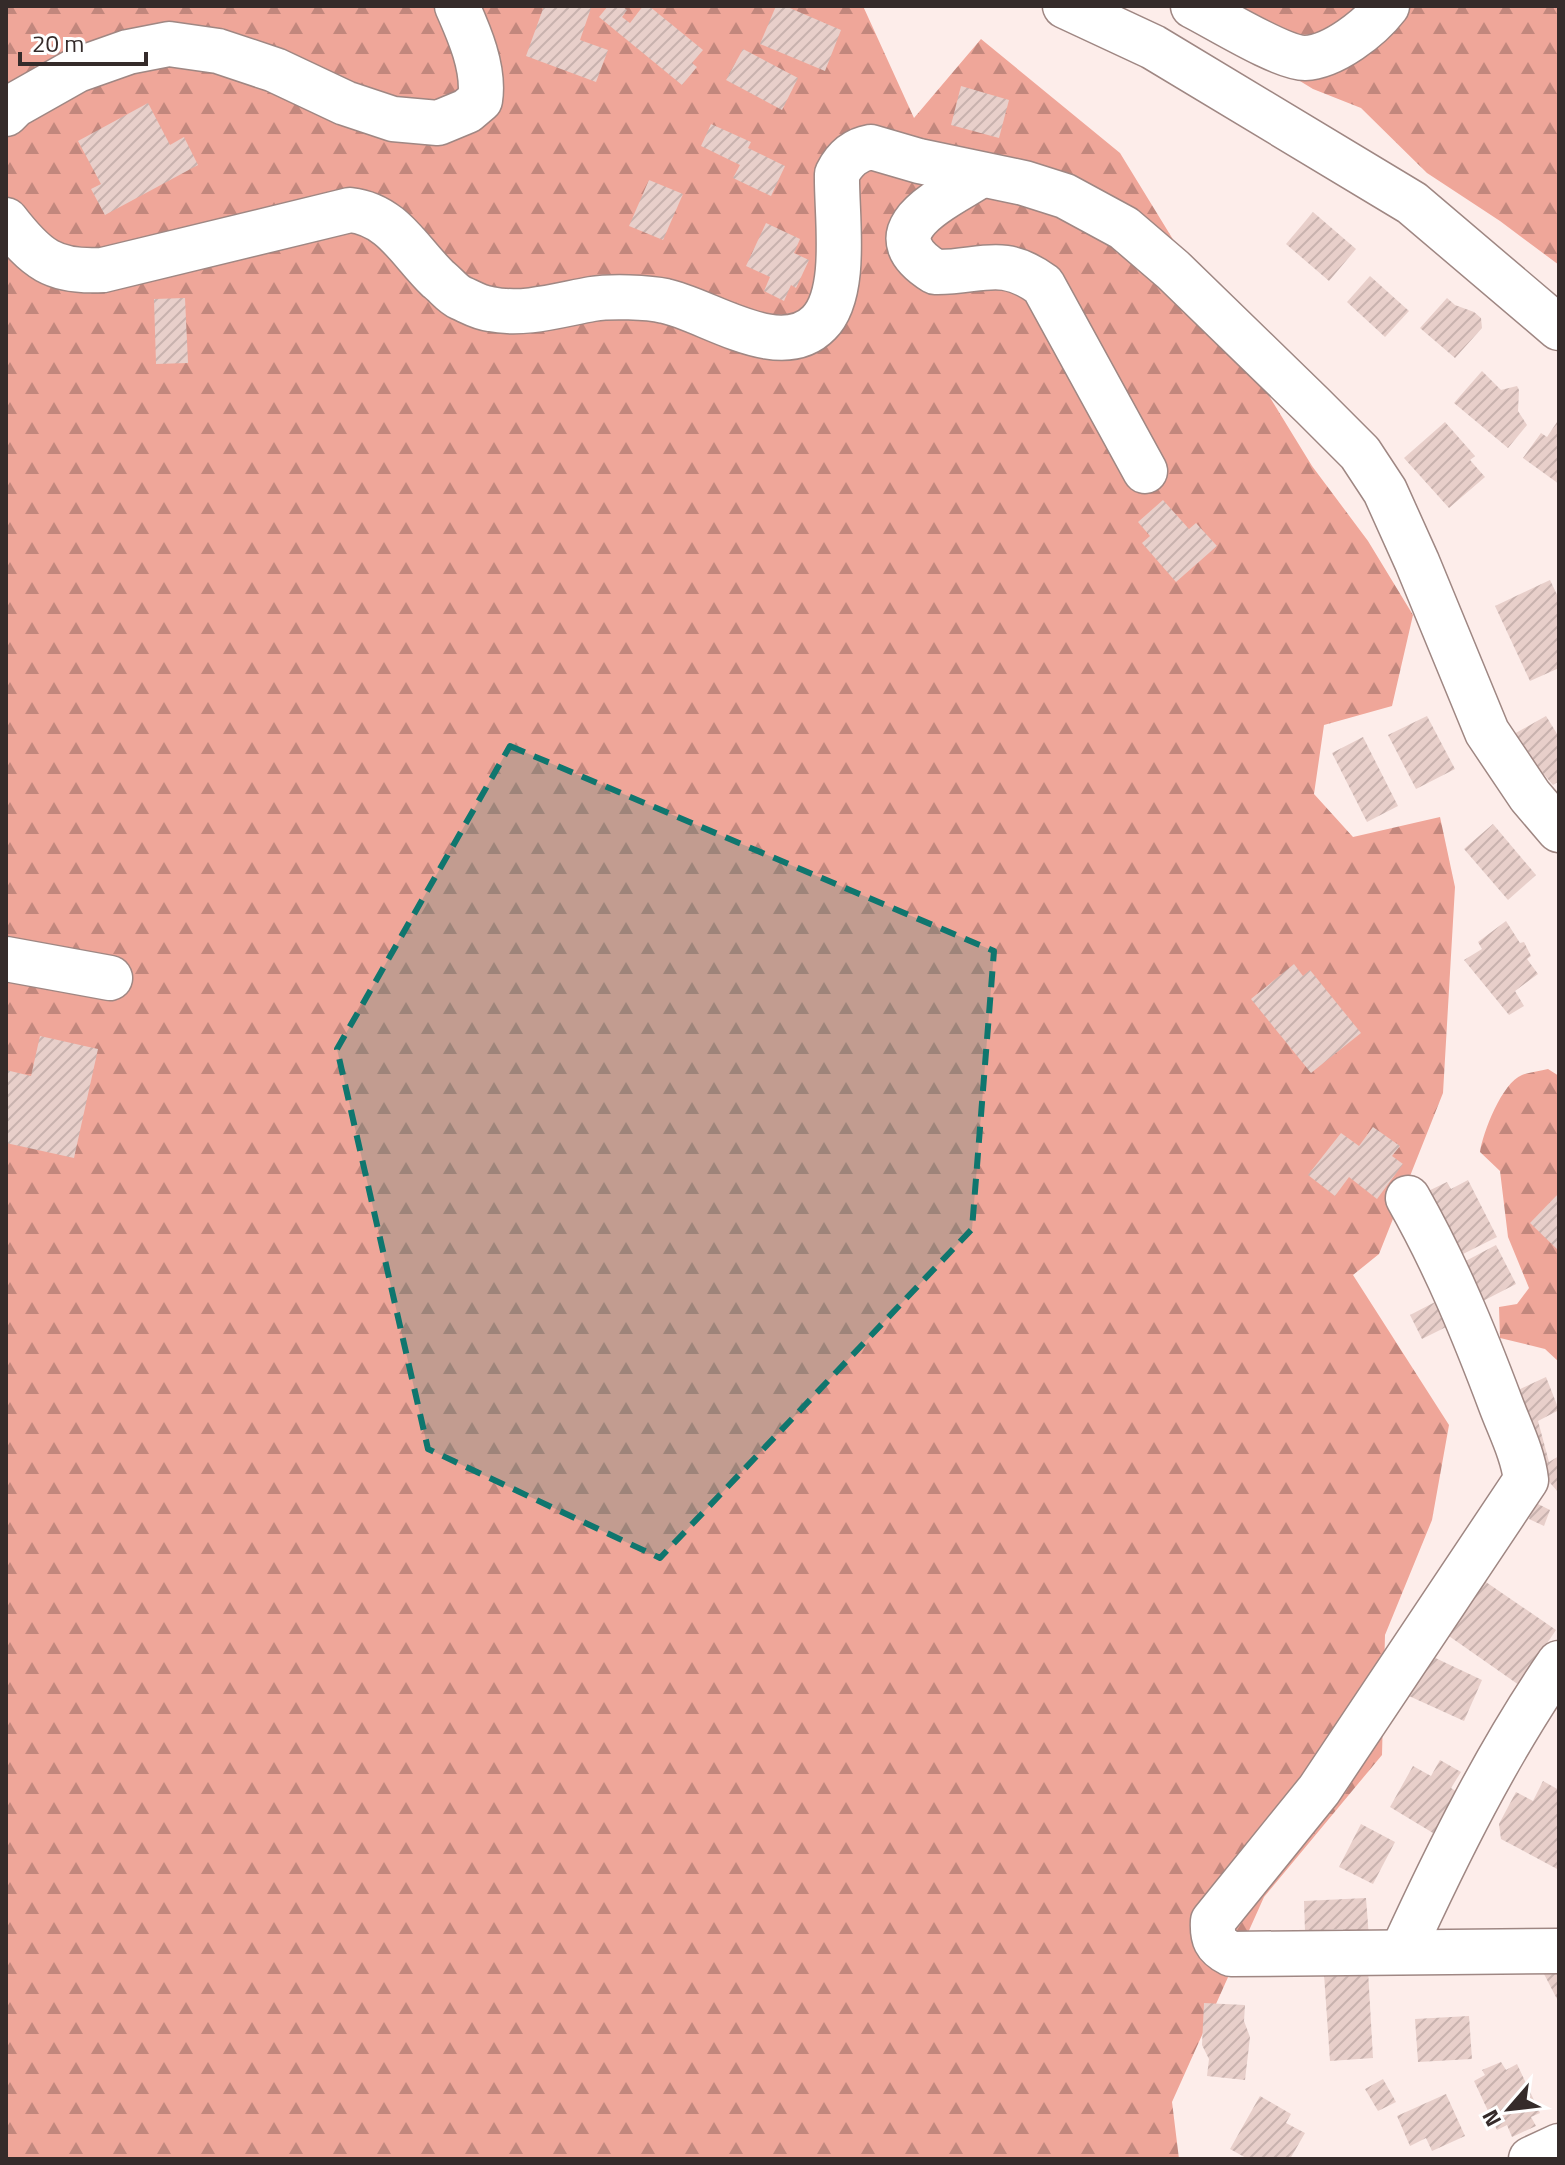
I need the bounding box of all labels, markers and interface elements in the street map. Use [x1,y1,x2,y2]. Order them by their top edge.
scale bar [20,16,146,66]
text: 20 m [32,25,84,61]
north arrow [1469,2069,1549,2149]
text: N [1473,2104,1510,2133]

